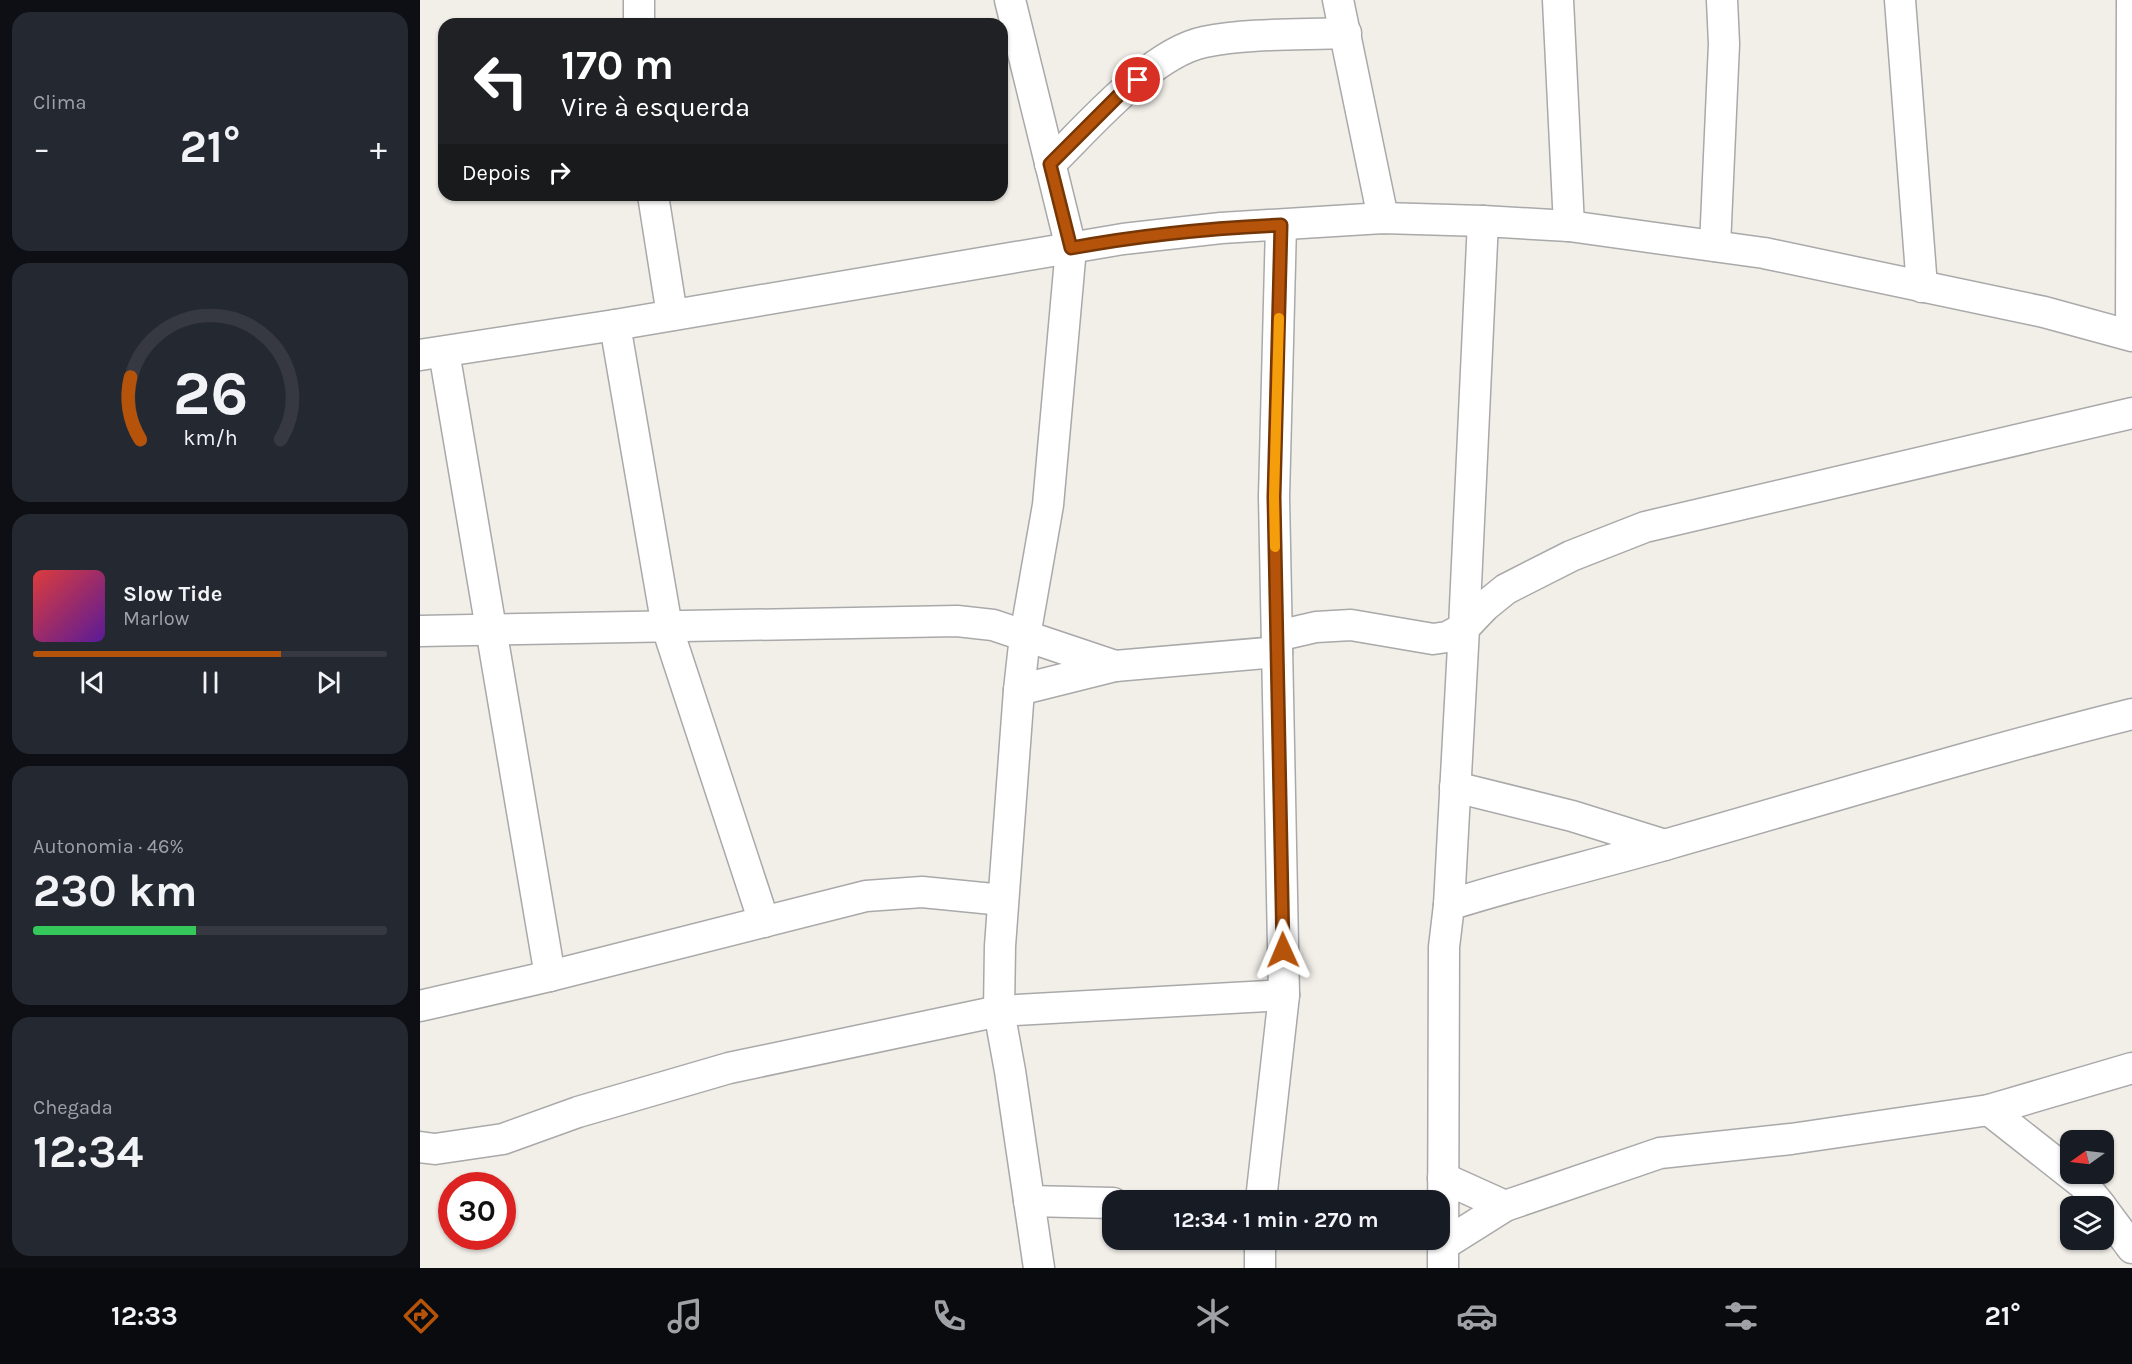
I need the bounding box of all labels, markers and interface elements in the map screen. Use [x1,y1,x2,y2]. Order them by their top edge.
text: 170 m [561,40,674,90]
icon: left [462,42,540,120]
pin [1112,54,1163,105]
icon: arrive [1121,63,1154,96]
text: Clima [33,91,87,114]
text: Vire à esquerda [561,91,750,123]
text: 21° [180,121,240,173]
text: − [33,129,50,167]
text: + [370,129,387,167]
icon: right [543,156,576,189]
text: Depois [462,160,531,186]
text: 26 [172,357,248,430]
text: km/h [183,425,237,450]
text: Slow Tide [123,581,223,607]
text: Marlow [123,607,189,630]
icon: previous [76,666,109,699]
icon: pause [194,666,227,699]
icon: next [312,666,345,699]
text: Autonomia · 46% [33,835,184,858]
text: 230 km [33,865,197,917]
position arrow [1251,918,1315,982]
text: Chegada [33,1096,113,1119]
text: 12:34 [33,1126,143,1178]
north arrow [2060,1130,2114,1184]
map controls [2060,1130,2114,1250]
speed limit sign: 30 [438,1172,516,1250]
button: layers [2060,1196,2114,1250]
text: 12:34 · 1 min · 270 m [1173,1207,1379,1233]
icon: directions [400,1295,442,1337]
icon: music [664,1295,706,1337]
icon: phone [928,1295,970,1337]
icon: climate [1192,1295,1234,1337]
icon: car [1456,1295,1498,1337]
icon: filters [1720,1295,1762,1337]
text: 12:33 [111,1300,178,1332]
text: 21° [1984,1300,2021,1332]

